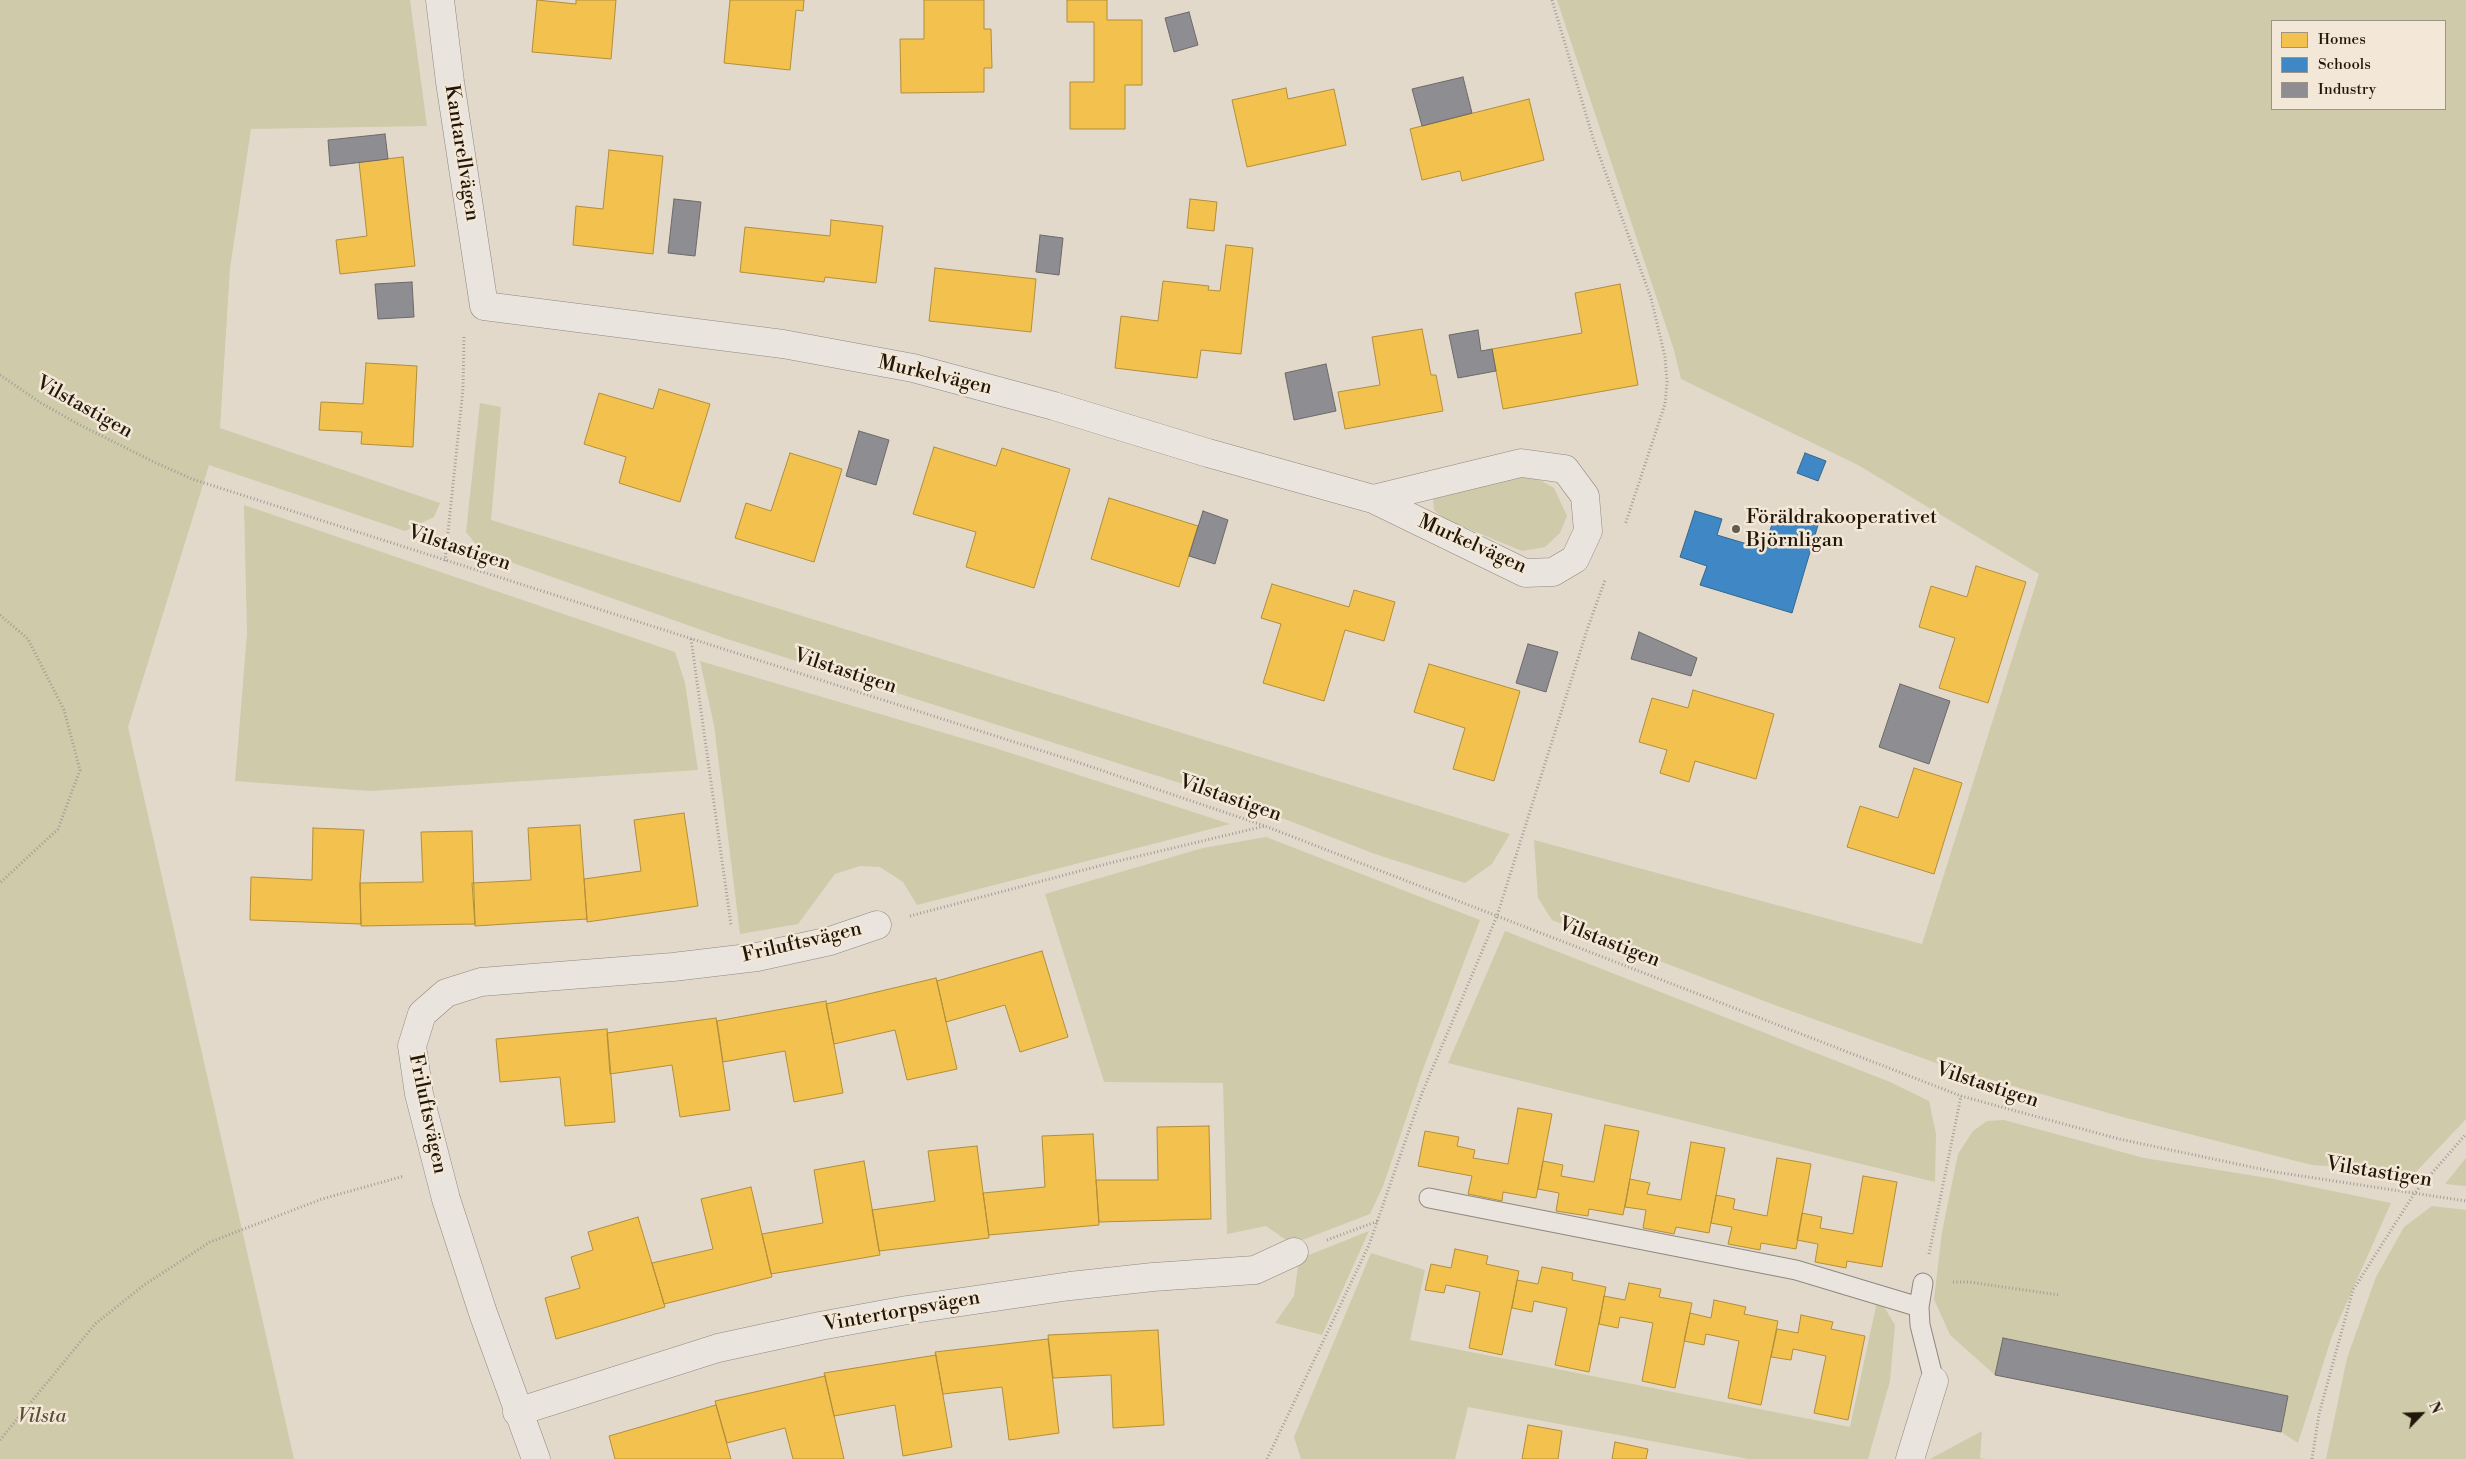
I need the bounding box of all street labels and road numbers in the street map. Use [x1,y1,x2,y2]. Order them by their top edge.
street label: Kantarellvägen [438,83,484,223]
street label: Murkelvägen [876,351,994,401]
street label: Vilstastigen [31,372,137,444]
street label: Murkelvägen [1414,510,1530,580]
street label: Vilstastigen [404,521,514,577]
street label: Vilstastigen [790,644,900,700]
street label: Vilstastigen [1176,770,1284,828]
street label: Vilstastigen [1555,913,1663,973]
street label: Friluftsvägen [740,918,864,968]
street label: Friluftsvägen [403,1052,451,1176]
street label: Vilstastigen [1932,1058,2042,1114]
street label: Vilstastigen [2324,1153,2434,1193]
street label: Vintertorpsvägen [822,1286,982,1338]

